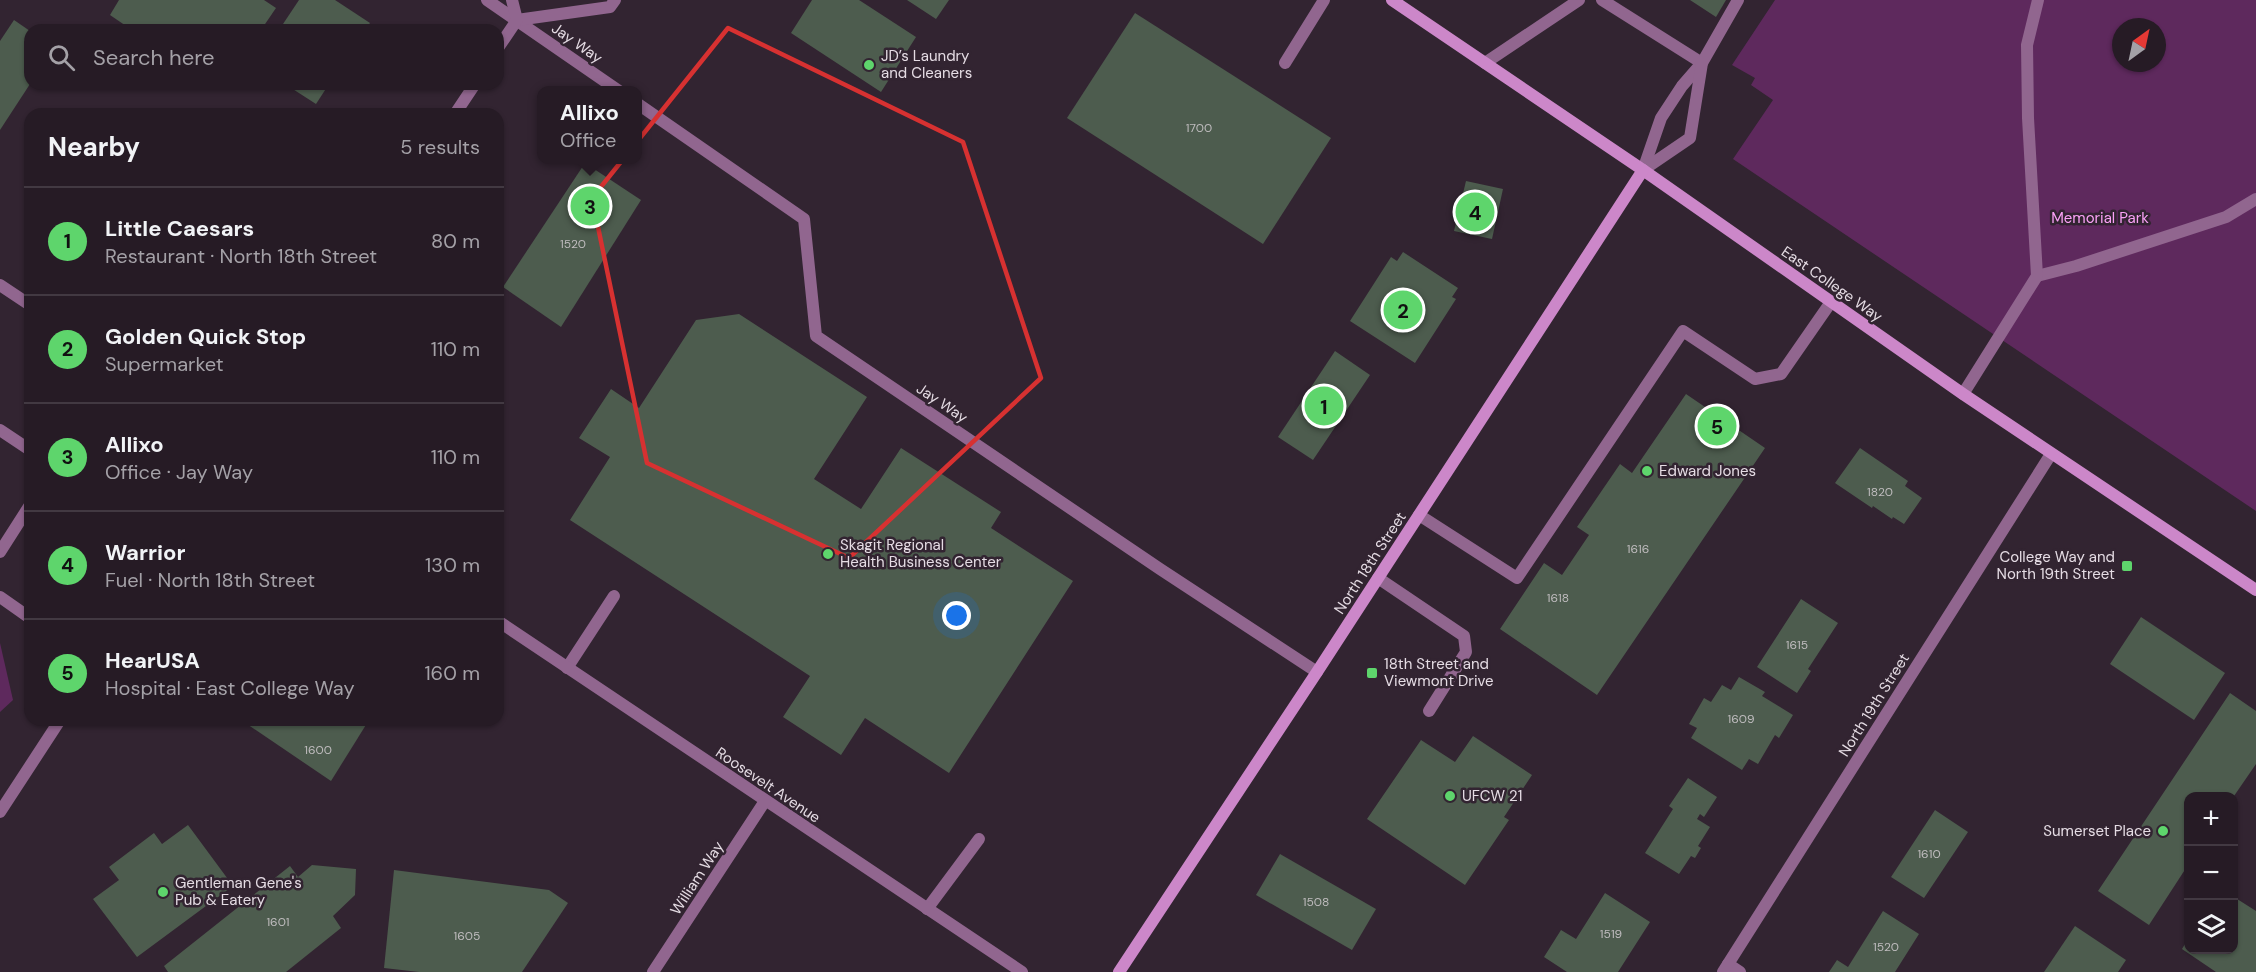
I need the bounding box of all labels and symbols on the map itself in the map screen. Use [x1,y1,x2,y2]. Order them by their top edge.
street label: Jay Way [548,18,607,68]
north arrow [2112,18,2166,72]
place label: JD’s Laundry and Cleaners [881,46,972,83]
marker: JD’s Laundry and Cleaners [862,58,876,72]
house number: 1700 [1186,120,1212,136]
pin: 3 [570,184,610,228]
pin: 4 [1456,190,1494,234]
park label: Memorial Park [2051,208,2149,228]
house number: 1520 [560,236,586,252]
street label: East College Way [1777,242,1887,327]
pin: 2 [1384,288,1422,332]
street label: Jay Way [912,379,972,428]
pin: 1 [1304,384,1344,428]
pin: 5 [1698,404,1736,448]
place label: Edward Jones [1659,461,1756,481]
marker: Edward Jones [1640,464,1654,478]
house number: 1820 [1867,484,1893,500]
street label: North 18th Street [1329,508,1411,618]
place label: Skagit Regional Health Business Center [840,535,1002,572]
house number: 1616 [1627,541,1649,557]
marker: Skagit Regional Health Business Center [821,547,835,561]
place label: College Way and North 19th Street [1997,547,2115,584]
marker: College Way and North 19th Street [2120,559,2134,573]
house number: 1618 [1547,590,1569,606]
your location [942,601,971,630]
house number: 1615 [1786,637,1808,653]
street label: North 19th Street [1834,649,1914,761]
place label: 18th Street and Viewmont Drive [1384,654,1494,691]
marker: 18th Street and Viewmont Drive [1365,666,1379,680]
house number: 1609 [1727,711,1755,727]
house number: 1600 [304,742,332,758]
street label: Roosevelt Avenue [712,743,824,827]
place label: UFCW 21 [1462,786,1522,806]
marker: UFCW 21 [1443,789,1457,803]
place label: Sumerset Place [2043,821,2151,841]
marker: Sumerset Place [2156,824,2170,838]
street label: William Way [666,837,729,919]
house number: 1610 [1917,846,1941,862]
place label: Gentleman Gene's Pub & Eatery [175,873,302,910]
marker: Gentleman Gene's Pub & Eatery [156,885,170,899]
house number: 1508 [1303,894,1329,910]
house number: 1601 [266,914,290,930]
house number: 1519 [1600,926,1622,942]
house number: 1605 [454,928,480,944]
house number: 1520 [1873,939,1899,955]

